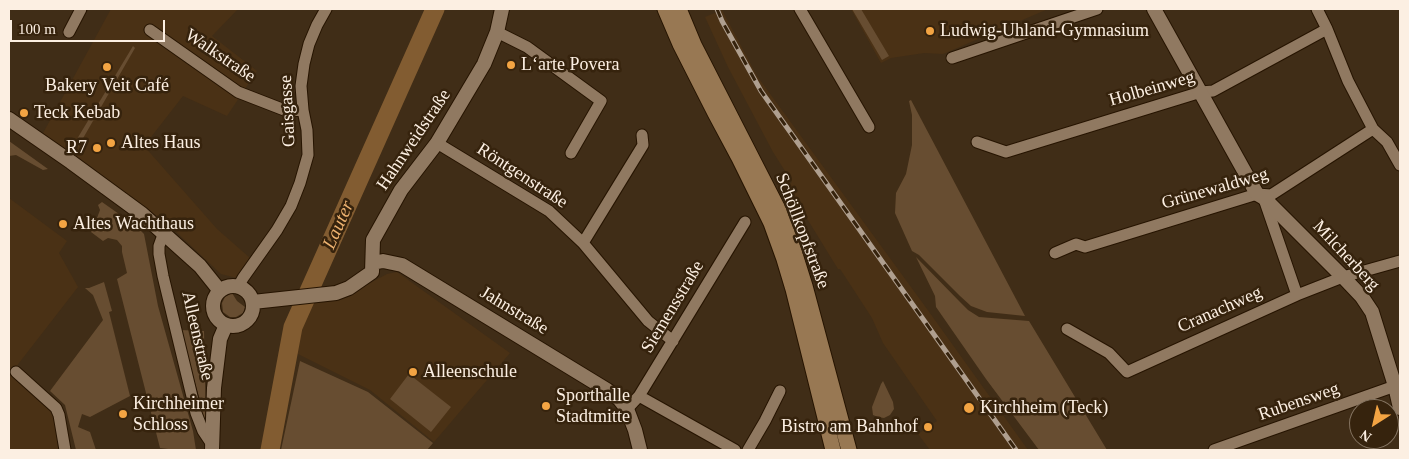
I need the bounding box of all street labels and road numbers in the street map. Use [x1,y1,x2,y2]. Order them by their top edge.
street label: Walkstraße [181,25,259,87]
street label: Holbeinweg [1107,66,1197,112]
street label: Gaisgasse [275,74,301,148]
street label: Hahnweidstraße [372,85,456,195]
street label: Röntgenstraße [473,139,571,213]
street label: Grünewaldweg [1159,163,1271,215]
street label: Schöllkopfstraße [770,170,834,292]
street label: Milcherberg [1308,216,1384,296]
street label: Siemensstraße [637,257,709,357]
street label: Jahnstraße [476,282,552,340]
street label: Cranachweg [1175,282,1265,338]
street label: Alleenstraße [176,289,218,383]
street label: Rubensweg [1256,378,1342,426]

